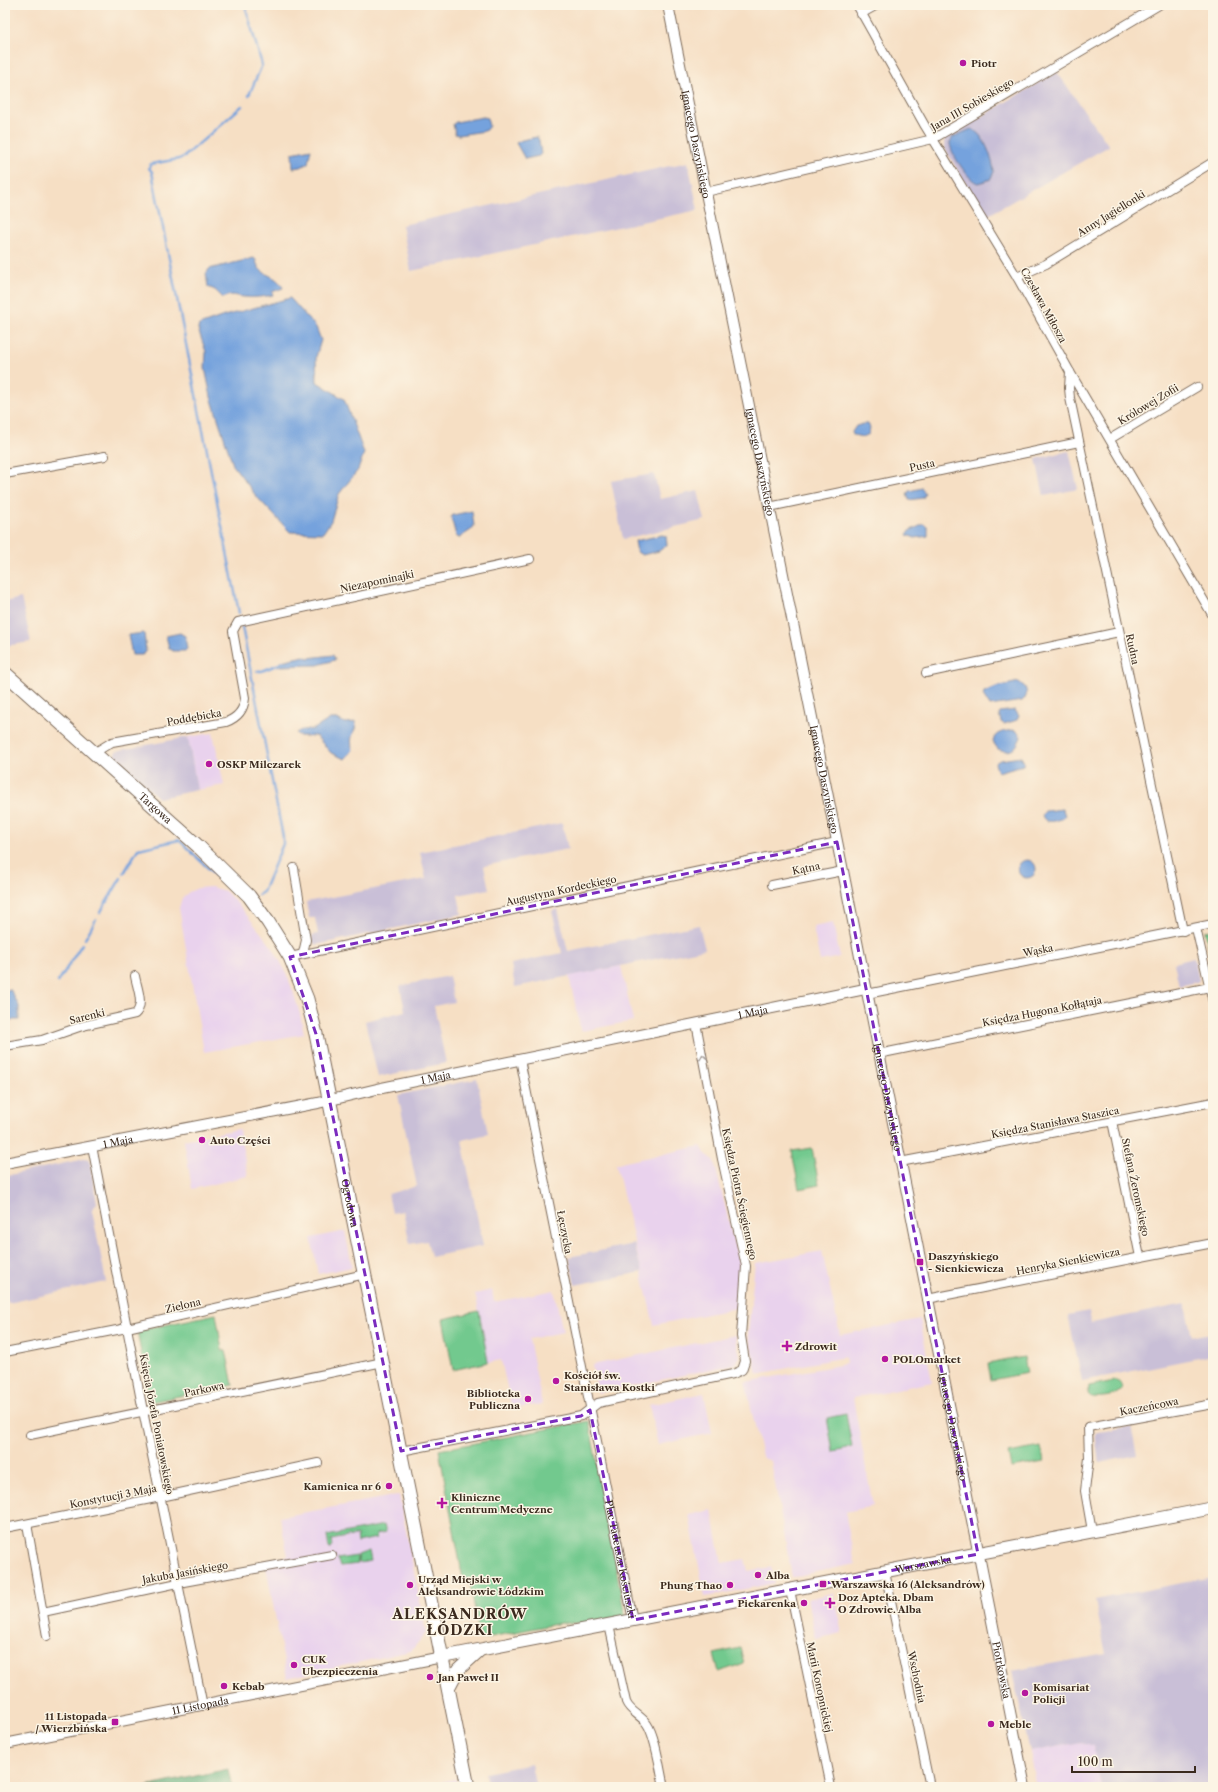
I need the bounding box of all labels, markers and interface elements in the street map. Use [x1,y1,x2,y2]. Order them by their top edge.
place label: Piotr [971,57,997,70]
marker: Piotr [958,58,968,68]
street label: Jana III Sobieskiego [927,75,1016,134]
street label: Ignacego Daszyńskiego [678,89,713,200]
street label: Anny Jagiellonki [1074,187,1148,240]
street label: Czesława Miłosza [1018,265,1070,346]
street label: Królowej Zofii [1116,381,1181,428]
street label: Ignacego Daszyńskiego [743,407,777,517]
street label: Pusta [908,456,937,475]
street label: Niezapominajki [339,567,415,596]
street label: Rudna [1123,633,1142,666]
street label: Poddębicka [166,706,223,729]
street label: Ignacego Daszyńskiego [807,724,841,835]
place label: OSKP Milczarek [217,758,301,771]
marker: OSKP Milczarek [204,759,214,769]
street label: Targowa [136,790,175,827]
street label: Kątna [791,859,822,878]
street label: Augustyna Kordeckiego [504,872,618,909]
street label: Wąska [1021,941,1055,960]
street label: Księdza Hugona Kołłątaja [981,993,1104,1029]
street label: 1 Maja [737,1003,770,1022]
street label: Sarenki [68,1006,106,1027]
street label: Ignacego Daszyńskiego [870,1042,905,1152]
one-way arrow [699,1054,707,1060]
street label: 1 Maja [419,1068,452,1087]
street label: Księdza Stanisława Staszica [990,1104,1121,1141]
street label: Księdza Piotra Ściegiennego [719,1127,760,1261]
street label: 1 Maja [102,1132,135,1151]
place label: Auto Części [209,1134,271,1147]
marker: Auto Części [197,1135,207,1145]
street label: Stefana Żeromskiego [1119,1137,1152,1237]
street label: Ogrodowa [338,1178,361,1229]
street label: Łęczycka [554,1209,575,1256]
street label: Henryka Sienkiewicza [1015,1245,1122,1278]
place label: Daszyńskiego - Sienkiewicza [928,1250,1004,1275]
marker: Daszyńskiego - Sienkiewicza [915,1257,925,1267]
street label: Zielona [164,1295,203,1316]
place label: Zdrowit [795,1340,837,1353]
marker: Zdrowit [782,1341,792,1351]
street label: Księcia Józefa Poniatowskiego [136,1353,177,1496]
place label: POLOmarket [893,1353,961,1366]
marker: POLOmarket [880,1354,890,1364]
place label: Kościół św. Stanisława Kostki [564,1369,655,1394]
street label: Ignacego Daszyńskiego [936,1371,970,1482]
marker: Kościół św. Stanisława Kostki [551,1376,561,1386]
street label: Parkowa [183,1379,226,1400]
place label: Biblioteka Publiczna [467,1387,520,1412]
marker: Biblioteka Publiczna [523,1394,533,1404]
street label: Kaczeńcowa [1119,1394,1180,1419]
place label: Kamienica nr 6 [303,1480,381,1493]
marker: Kamienica nr 6 [384,1481,394,1491]
street label: Konstytucji 3 Maja [69,1482,158,1511]
place label: Kliniczne Centrum Medyczne [451,1491,553,1516]
marker: Kliniczne Centrum Medyczne [436,1497,448,1509]
street label: Plac Tadeusza Kościuszki [602,1499,638,1619]
street label: Warszawska [893,1553,953,1577]
street label: Jakuba Jasińskiego [139,1559,229,1587]
place label: Alba [765,1569,790,1582]
marker: Alba [753,1570,763,1580]
place label: Urząd Miejski w Aleksandrowie Łódzkim [417,1573,544,1598]
place label: Warszawska 16 (Aleksandrów) [830,1578,985,1591]
place label: Phung Thao [660,1579,722,1592]
marker: Warszawska 16 (Aleksandrów) [818,1579,828,1589]
marker: Urząd Miejski w Aleksandrowie Łódzkim [405,1580,415,1590]
marker: Phung Thao [725,1580,735,1590]
place label: Doz Apteka. Dbam O Zdrowie. Alba [838,1591,934,1616]
place label: Piekarenka [737,1597,796,1610]
marker: Piekarenka [799,1598,809,1608]
marker: Doz Apteka. Dbam O Zdrowie. Alba [825,1598,835,1608]
district label: ALEKSANDRÓW ŁÓDZKI [391,1604,528,1639]
street label: Piotrkowska [989,1640,1013,1700]
street label: Marii Konopnickiej [804,1641,835,1734]
street label: Wschodnia [904,1649,929,1705]
place label: CUK Ubezpieczenia [302,1653,378,1678]
marker: CUK Ubezpieczenia [289,1660,299,1670]
place label: Jan Paweł II [436,1671,499,1684]
marker: Jan Paweł II [425,1672,435,1682]
place label: Kebab [232,1680,265,1693]
marker: Kebab [219,1681,229,1691]
place label: Komisariat Policji [1033,1681,1089,1706]
marker: Komisariat Policji [1020,1688,1030,1698]
street label: 11 Listopada [171,1694,230,1718]
place label: 11 Listopada / Wierzbińska [35,1710,107,1735]
marker: 11 Listopada / Wierzbińska [110,1717,120,1727]
place label: Meble [999,1718,1031,1731]
marker: Meble [986,1719,996,1729]
scale bar [1072,1748,1195,1774]
text: 100 m [1078,1754,1113,1769]

